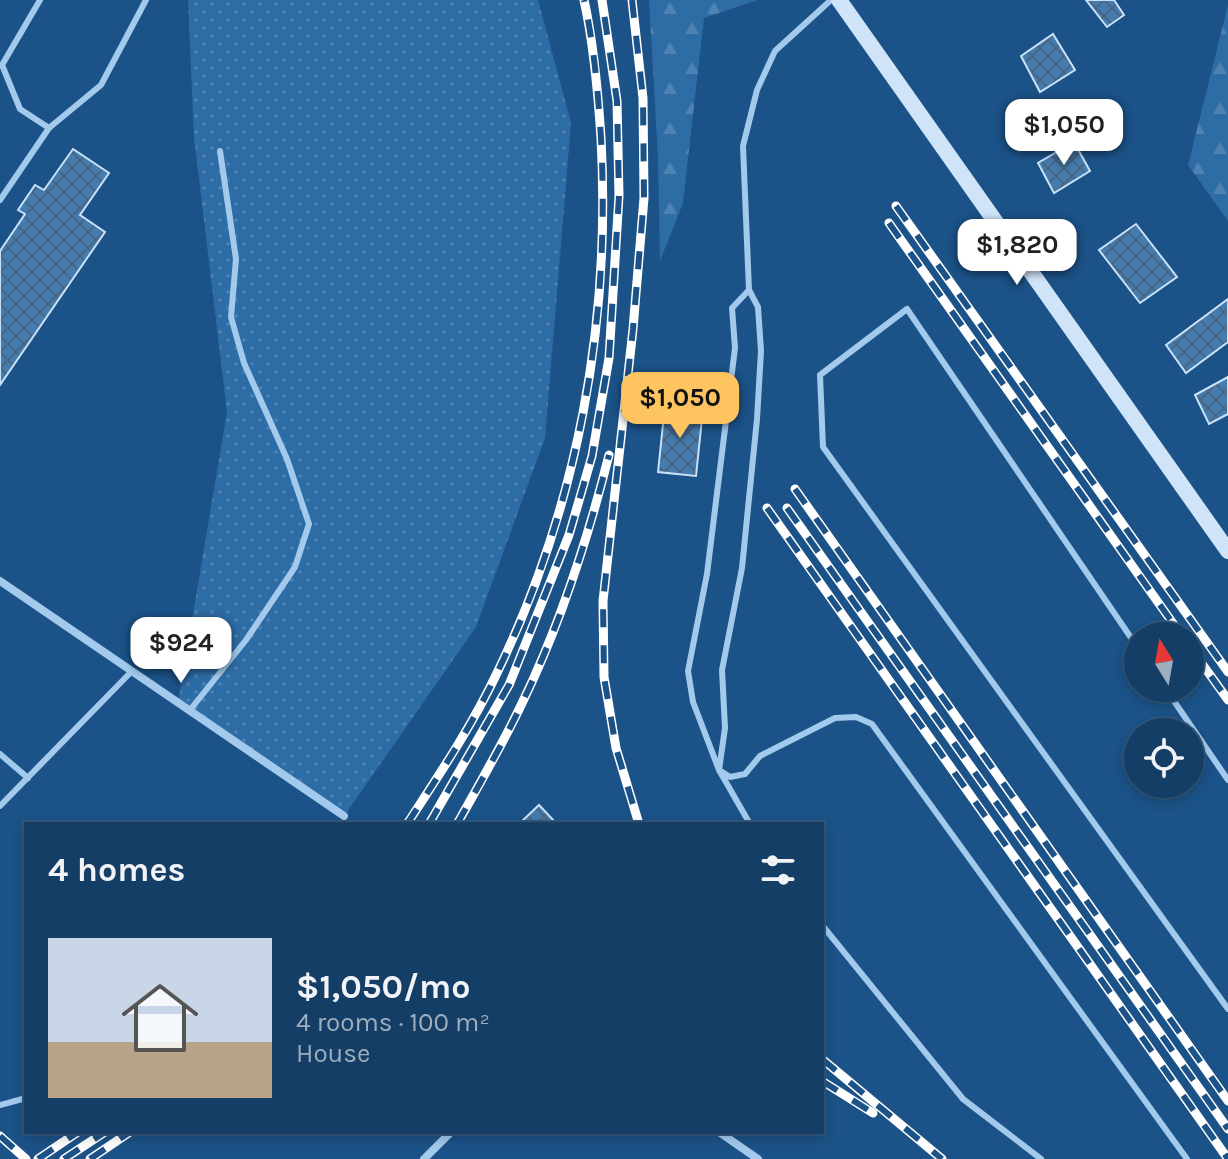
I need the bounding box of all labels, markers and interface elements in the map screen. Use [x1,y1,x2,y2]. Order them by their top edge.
pin: $1,050 [999,99,1129,167]
text: $1,050 [1023,109,1105,140]
pin: $1,820 [952,219,1082,287]
text: $1,820 [976,229,1058,260]
pin: $1,050 [615,372,745,440]
text: $1,050 [639,382,721,413]
pin: $924 [134,617,228,685]
north arrow [1124,622,1204,702]
map controls [1124,622,1204,798]
text: $924 [149,627,213,658]
button: locate [1124,718,1204,798]
icon: filters [756,848,800,892]
text: 4 homes [48,850,185,890]
text: $1,050/mo [296,967,471,1007]
icon: home [112,970,208,1066]
text: 4 rooms · 100 m² [296,1007,490,1038]
text: House [296,1038,370,1069]

